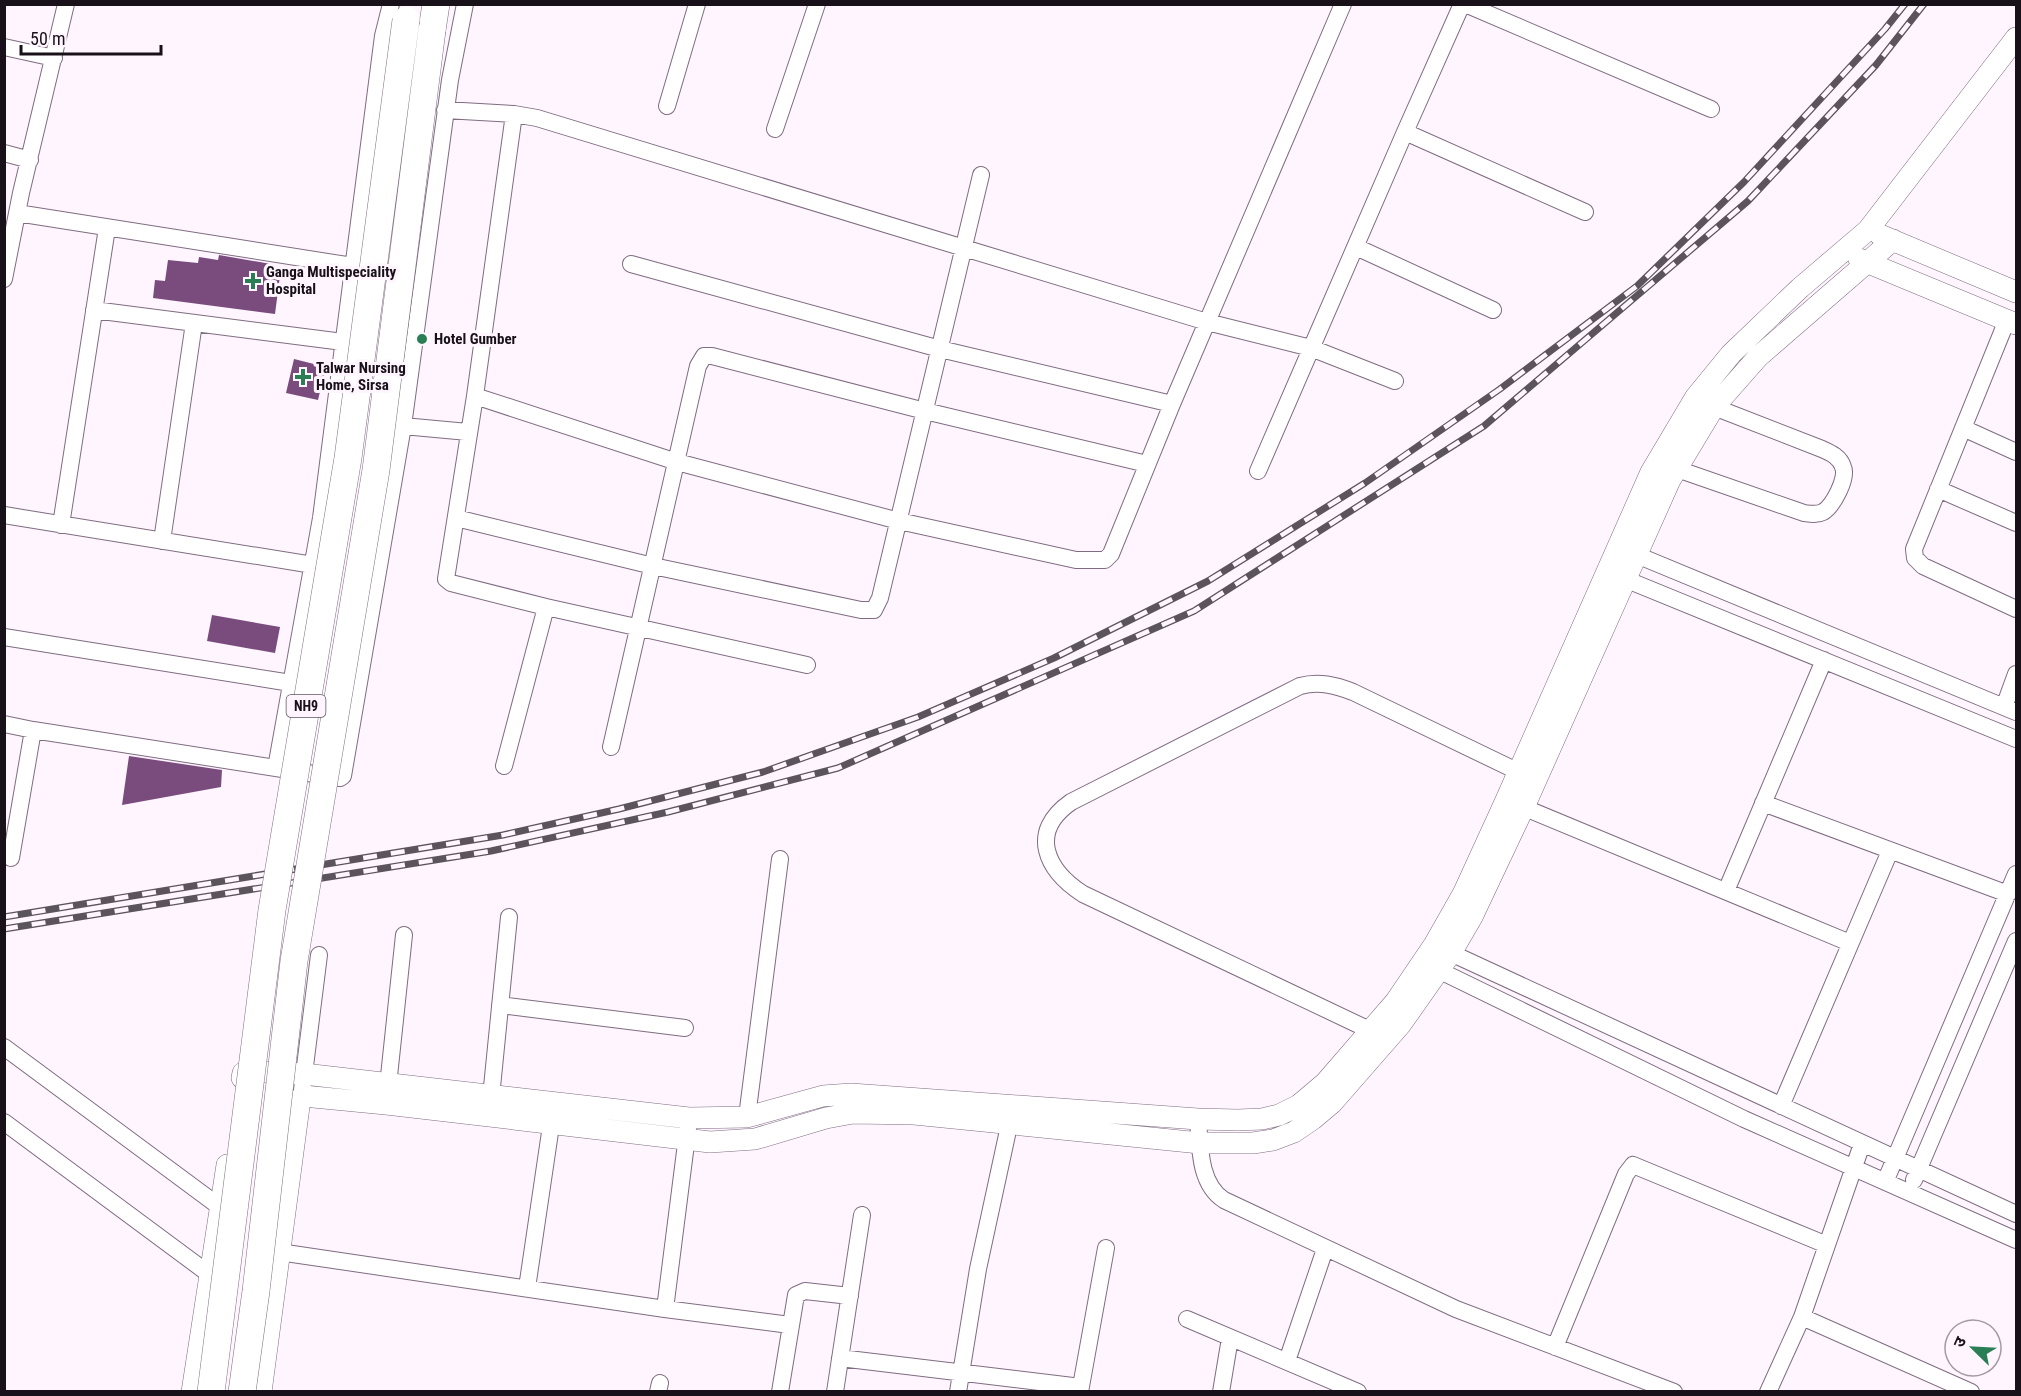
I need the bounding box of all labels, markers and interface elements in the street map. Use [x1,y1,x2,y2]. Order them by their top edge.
scale bar [21,18,160,56]
text: 50 m [30,28,65,49]
place label: Ganga Multispeciality Hospital [266,263,397,298]
marker: Ganga Multispeciality Hospital [244,272,262,290]
place label: Hotel Gumber [434,330,517,348]
marker: Hotel Gumber [415,332,429,346]
place label: Talwar Nursing Home, Sirsa [316,359,406,394]
marker: Talwar Nursing Home, Sirsa [294,368,312,386]
road number: NH9 [286,695,326,717]
north arrow [1943,1318,2003,1378]
text: उ [1949,1333,1971,1350]

